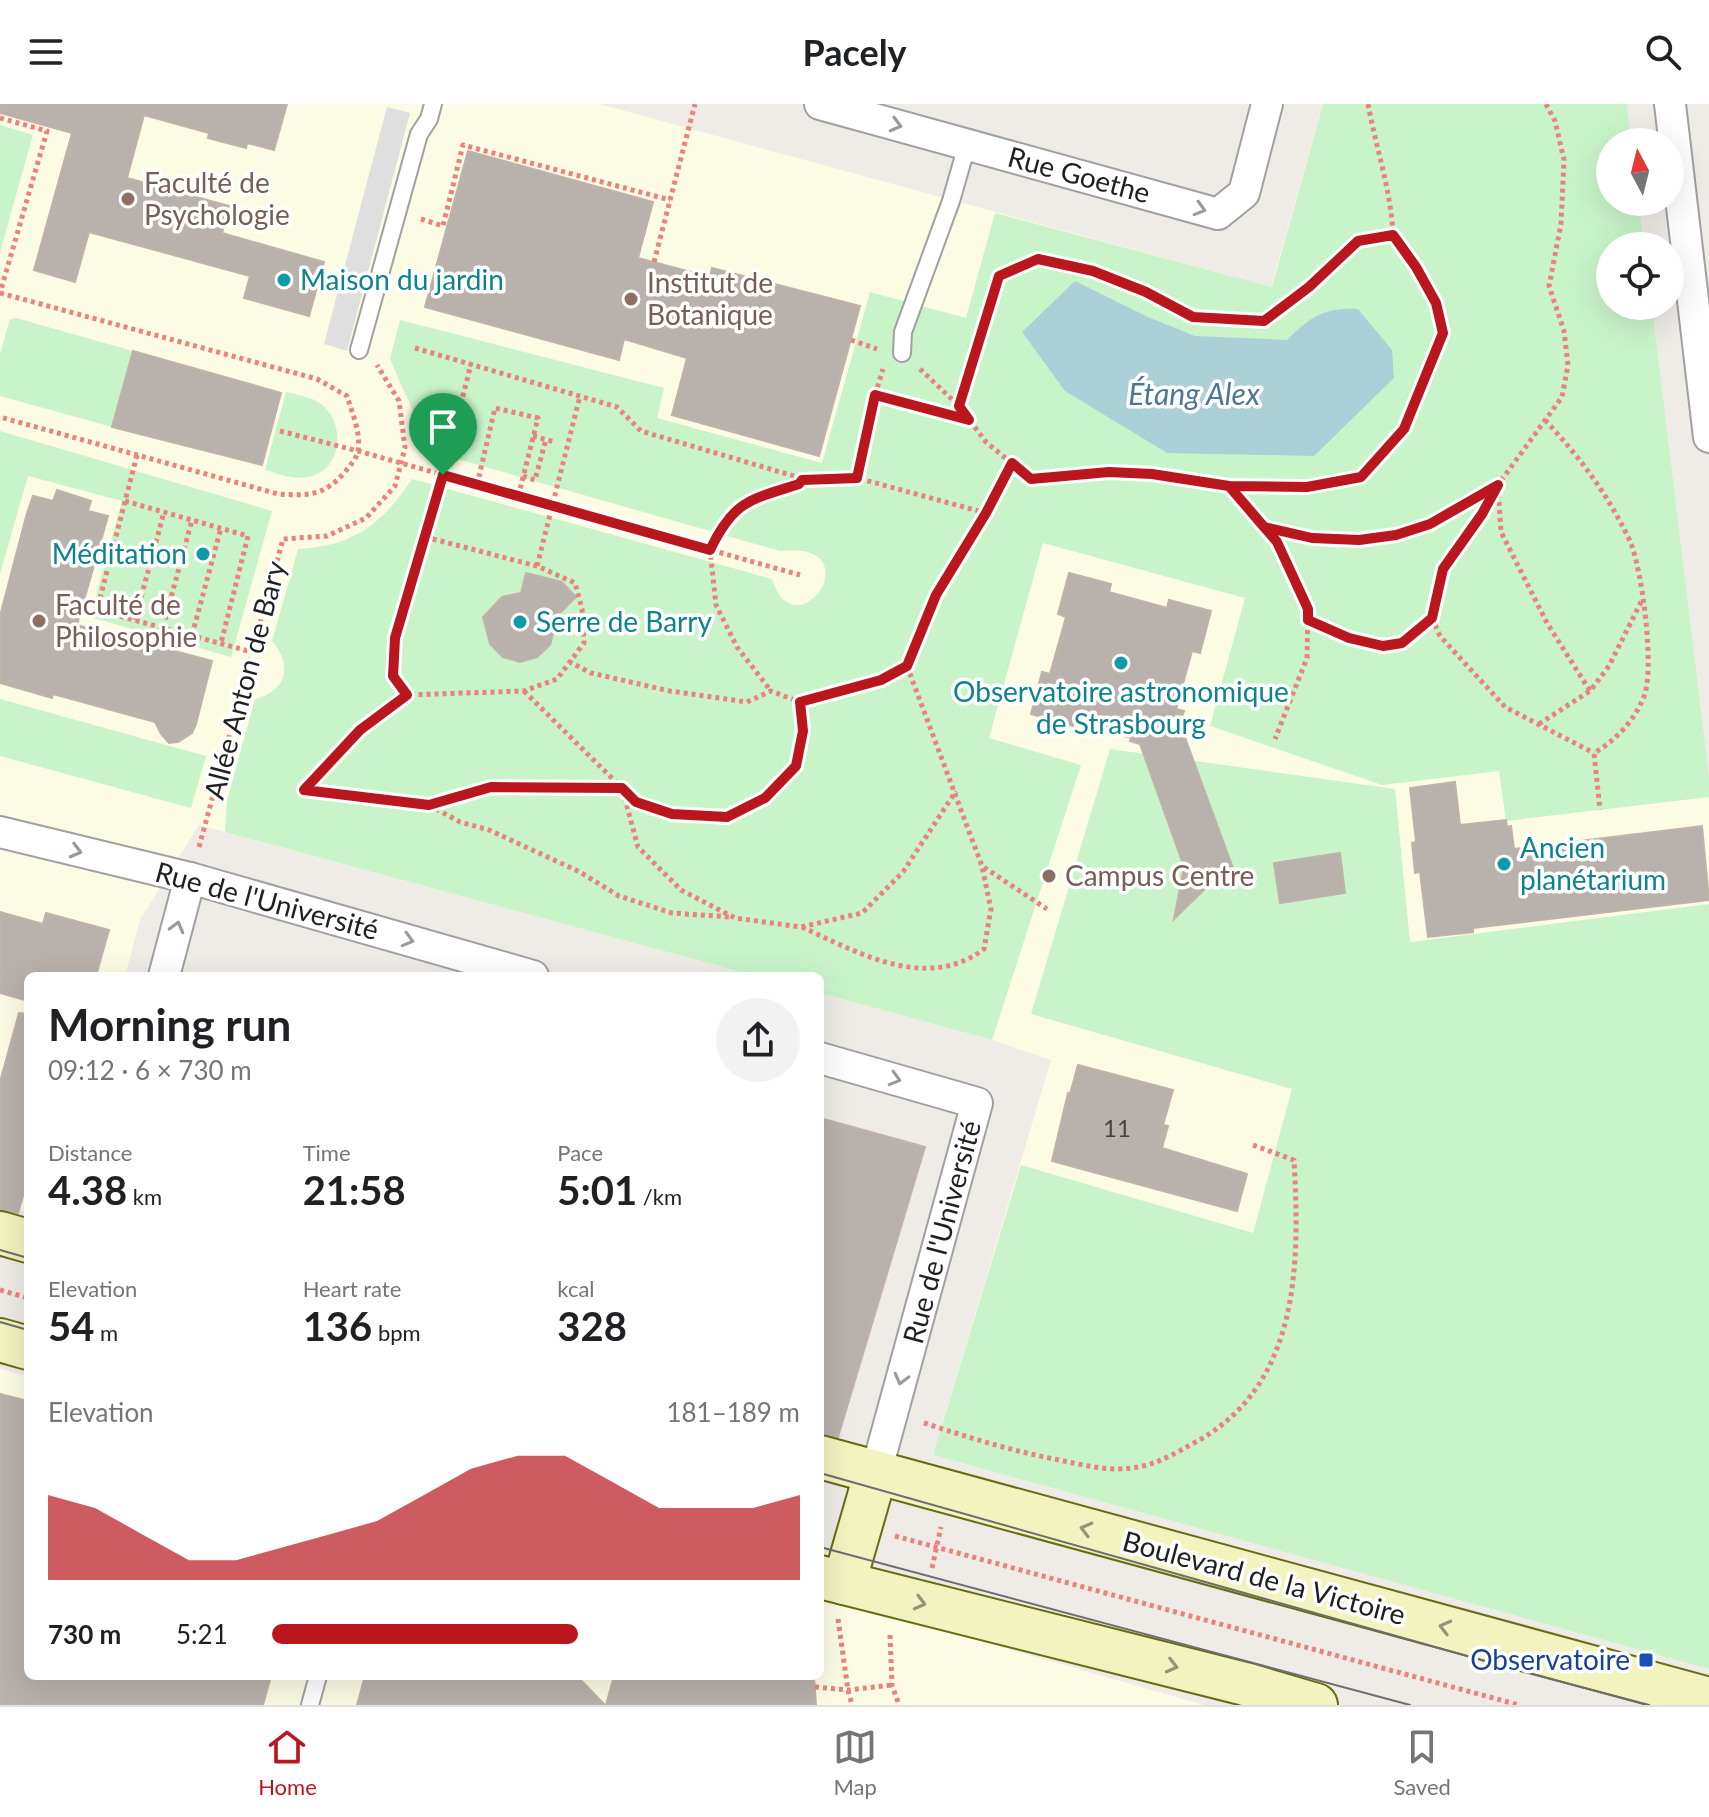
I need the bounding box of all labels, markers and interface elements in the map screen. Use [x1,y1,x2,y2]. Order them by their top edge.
icon: menu [24,30,68,74]
text: Pacely [802,30,907,74]
icon: search [1641,30,1685,74]
one-way arrow [888,116,902,132]
north arrow [1596,128,1684,216]
map controls [1596,128,1684,320]
street label: Rue Goethe [1004,139,1154,209]
place label: Faculté de Psychologie [144,165,290,231]
marker: Faculté de Psychologie [119,190,137,208]
one-way arrow [1193,199,1207,216]
button: locate [1596,232,1684,320]
place label: Maison du jardin [300,262,504,296]
place label: Institut de Botanique [647,265,773,331]
marker: Maison du jardin [275,271,293,289]
marker: Institut de Botanique [622,290,640,308]
water label: Étang Alex [1128,375,1260,411]
pin [409,393,477,475]
icon: arrive [421,405,465,449]
place label: Méditation [52,536,187,570]
marker: Méditation [194,545,212,563]
street label: Allée Anton de Bary [196,557,292,802]
place label: Faculté de Philosophie [55,587,197,653]
place label: Serre de Barry [536,604,712,638]
marker: Faculté de Philosophie [30,612,48,630]
marker: Serre de Barry [511,613,529,631]
marker: Observatoire astronomique de Strasbourg [1112,654,1130,672]
place label: Observatoire astronomique de Strasbourg [953,674,1289,740]
place label: Ancien planétarium [1520,830,1666,896]
one-way arrow [68,841,82,858]
street label: Rue de l'Université [152,854,383,946]
marker: Ancien planétarium [1495,855,1513,873]
place label: Campus Centre [1065,858,1254,892]
marker: Campus Centre [1040,867,1058,885]
one-way arrow [168,921,184,935]
one-way arrow [400,931,414,948]
text: Morning run [48,998,291,1050]
button: share [716,998,800,1082]
text: 09:12 · 6 × 730 m [48,1054,252,1086]
one-way arrow [888,1070,901,1087]
house number: 11 [1103,1113,1131,1142]
street label: Rue de l'Université [895,1116,987,1347]
text: Distance [48,1139,132,1166]
text: Time [303,1139,351,1166]
text: Pace [557,1139,603,1166]
text: 4.38 [48,1166,127,1214]
text: 21:58 [303,1166,406,1214]
text: 5:01 [557,1166,637,1214]
text: km [127,1183,162,1210]
text: /km [637,1183,682,1210]
text: Elevation [48,1275,137,1302]
text: Heart rate [303,1275,401,1302]
text: kcal [557,1275,595,1302]
text: 54 [48,1302,94,1350]
text: 136 [303,1302,372,1350]
text: 328 [557,1302,627,1350]
text: m [94,1319,118,1346]
text: bpm [372,1319,421,1346]
one-way arrow [894,1372,911,1386]
text: Elevation [48,1396,154,1428]
text: 181–189 m [666,1396,800,1428]
one-way arrow [1079,1522,1093,1538]
street label: Boulevard de la Victoire [1119,1523,1409,1631]
one-way arrow [912,1593,926,1610]
text: 730 m [48,1618,121,1650]
text: 5:21 [176,1618,228,1650]
one-way arrow [1438,1619,1452,1636]
place label: Observatoire [1470,1642,1630,1676]
marker: Observatoire [1637,1651,1655,1669]
one-way arrow [1164,1657,1178,1674]
tab: Home [258,1725,317,1800]
tab: Map [833,1725,877,1800]
tab: Saved [1393,1725,1451,1800]

